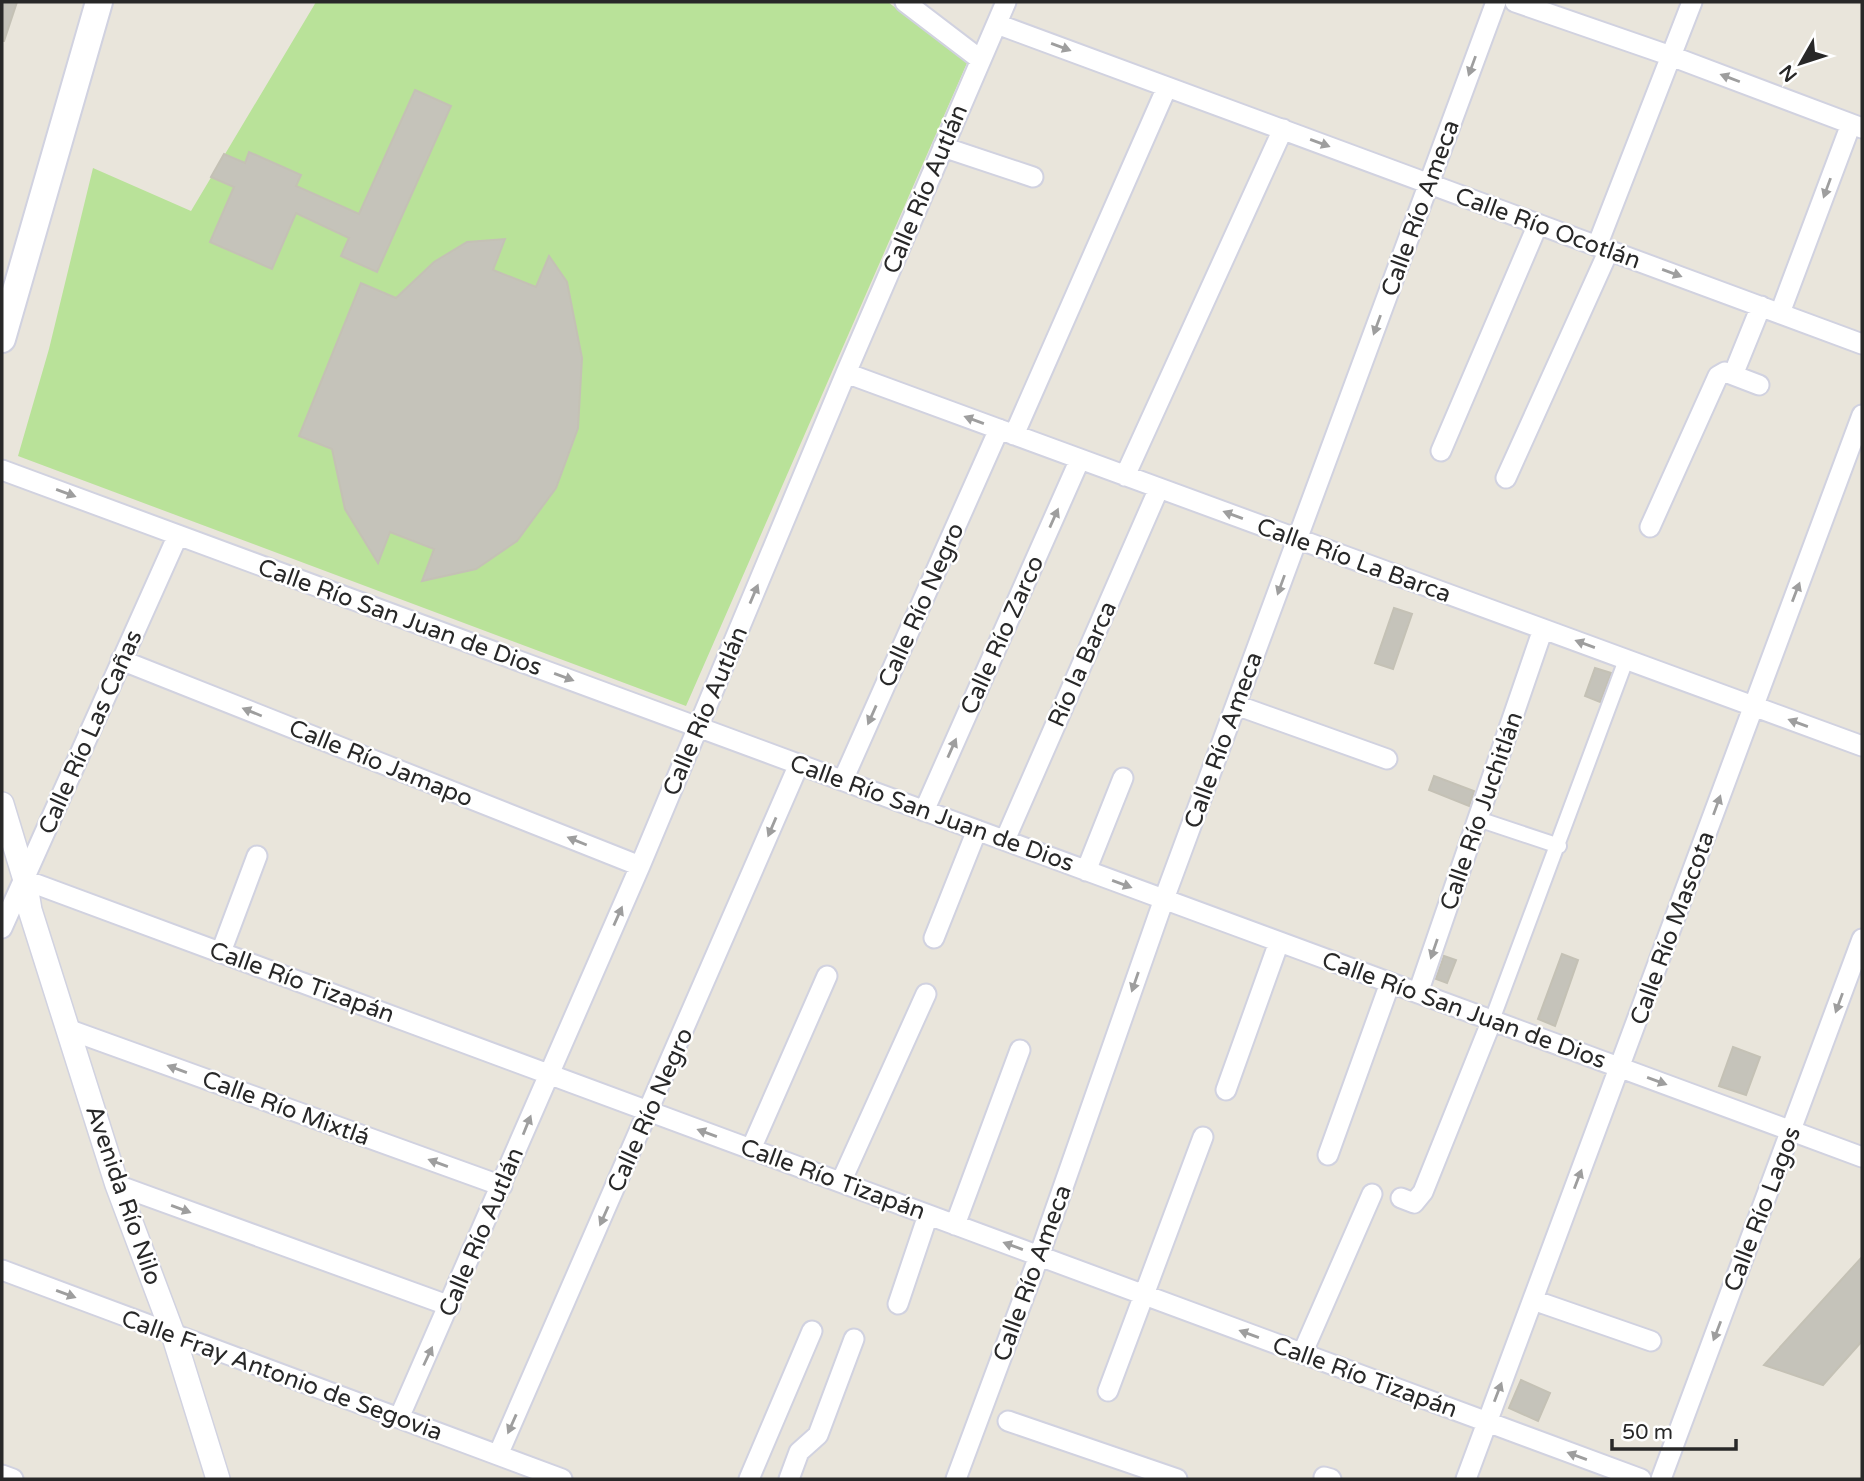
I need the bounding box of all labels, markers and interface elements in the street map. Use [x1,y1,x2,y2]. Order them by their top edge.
north arrow [1766,28,1836,98]
one-way arrow [1051,42,1072,53]
one-way arrow [1466,55,1477,76]
text: N [1775,60,1802,86]
one-way arrow [1719,72,1740,83]
street label: Calle Río Autlán [877,100,974,278]
street label: Calle Río Ameca [1375,116,1466,300]
one-way arrow [1310,138,1331,149]
one-way arrow [1821,178,1832,199]
street label: Calle Río Ocotlán [1451,181,1645,275]
one-way arrow [1661,268,1682,279]
one-way arrow [1371,315,1382,336]
one-way arrow [963,414,984,425]
one-way arrow [55,488,76,499]
one-way arrow [1049,507,1060,528]
one-way arrow [1223,510,1244,521]
street label: Calle Río La Barca [1253,512,1455,609]
street label: Calle Río Negro [872,518,971,692]
street label: Calle Río Zarco [954,551,1050,719]
street label: Calle Río San Juan de Dios [254,553,546,682]
one-way arrow [1275,574,1286,595]
one-way arrow [1791,581,1802,602]
one-way arrow [748,583,759,604]
street label: Río la Barca [1042,597,1123,732]
street label: Calle Río Autlán [657,622,754,800]
street label: Calle Río Las Cañas [32,625,149,839]
one-way arrow [1574,639,1595,650]
street label: Calle Río Ameca [1178,648,1269,832]
one-way arrow [553,672,574,683]
one-way arrow [866,705,877,726]
one-way arrow [241,706,262,717]
street label: Calle Río Juchitlán [1434,708,1529,914]
street label: Calle Río Jamapo [285,713,477,814]
one-way arrow [1788,717,1809,728]
one-way arrow [946,738,958,758]
street label: Calle Río San Juan de Dios [786,749,1078,878]
one-way arrow [1711,795,1722,816]
one-way arrow [766,817,778,837]
street label: Calle Río Mascota [1624,827,1721,1029]
one-way arrow [566,835,587,846]
one-way arrow [1111,878,1132,889]
one-way arrow [613,906,624,927]
street label: Calle Río Tizapán [205,936,398,1029]
one-way arrow [1428,938,1439,959]
street label: Calle Río San Juan de Dios [1318,946,1610,1075]
one-way arrow [1129,972,1140,993]
one-way arrow [1833,992,1844,1013]
street label: Calle Río Negro [601,1023,700,1197]
one-way arrow [167,1063,188,1074]
street label: Calle Río Mixtlá [198,1065,374,1152]
one-way arrow [1646,1076,1667,1087]
street label: Avenida Río Nilo [79,1102,168,1289]
one-way arrow [521,1114,532,1135]
street label: Calle Río Lagos [1718,1123,1807,1296]
one-way arrow [697,1127,718,1138]
street label: Calle Río Tizapán [736,1133,929,1226]
street label: Calle Río Autlán [433,1143,530,1321]
one-way arrow [427,1157,448,1168]
one-way arrow [1573,1169,1584,1190]
street label: Calle Río Ameca [987,1181,1078,1365]
one-way arrow [171,1203,192,1214]
one-way arrow [598,1205,609,1226]
one-way arrow [1002,1240,1023,1251]
one-way arrow [55,1289,76,1300]
street label: Calle Fray Antonio de Segovia [117,1304,446,1447]
one-way arrow [1711,1321,1722,1342]
one-way arrow [1238,1328,1259,1339]
street label: Calle Río Tizapán [1268,1331,1461,1424]
one-way arrow [423,1346,434,1367]
one-way arrow [1493,1382,1504,1403]
scale bar [1612,1408,1736,1452]
one-way arrow [506,1414,518,1434]
text: 50 m [1622,1420,1673,1445]
one-way arrow [1566,1450,1587,1461]

